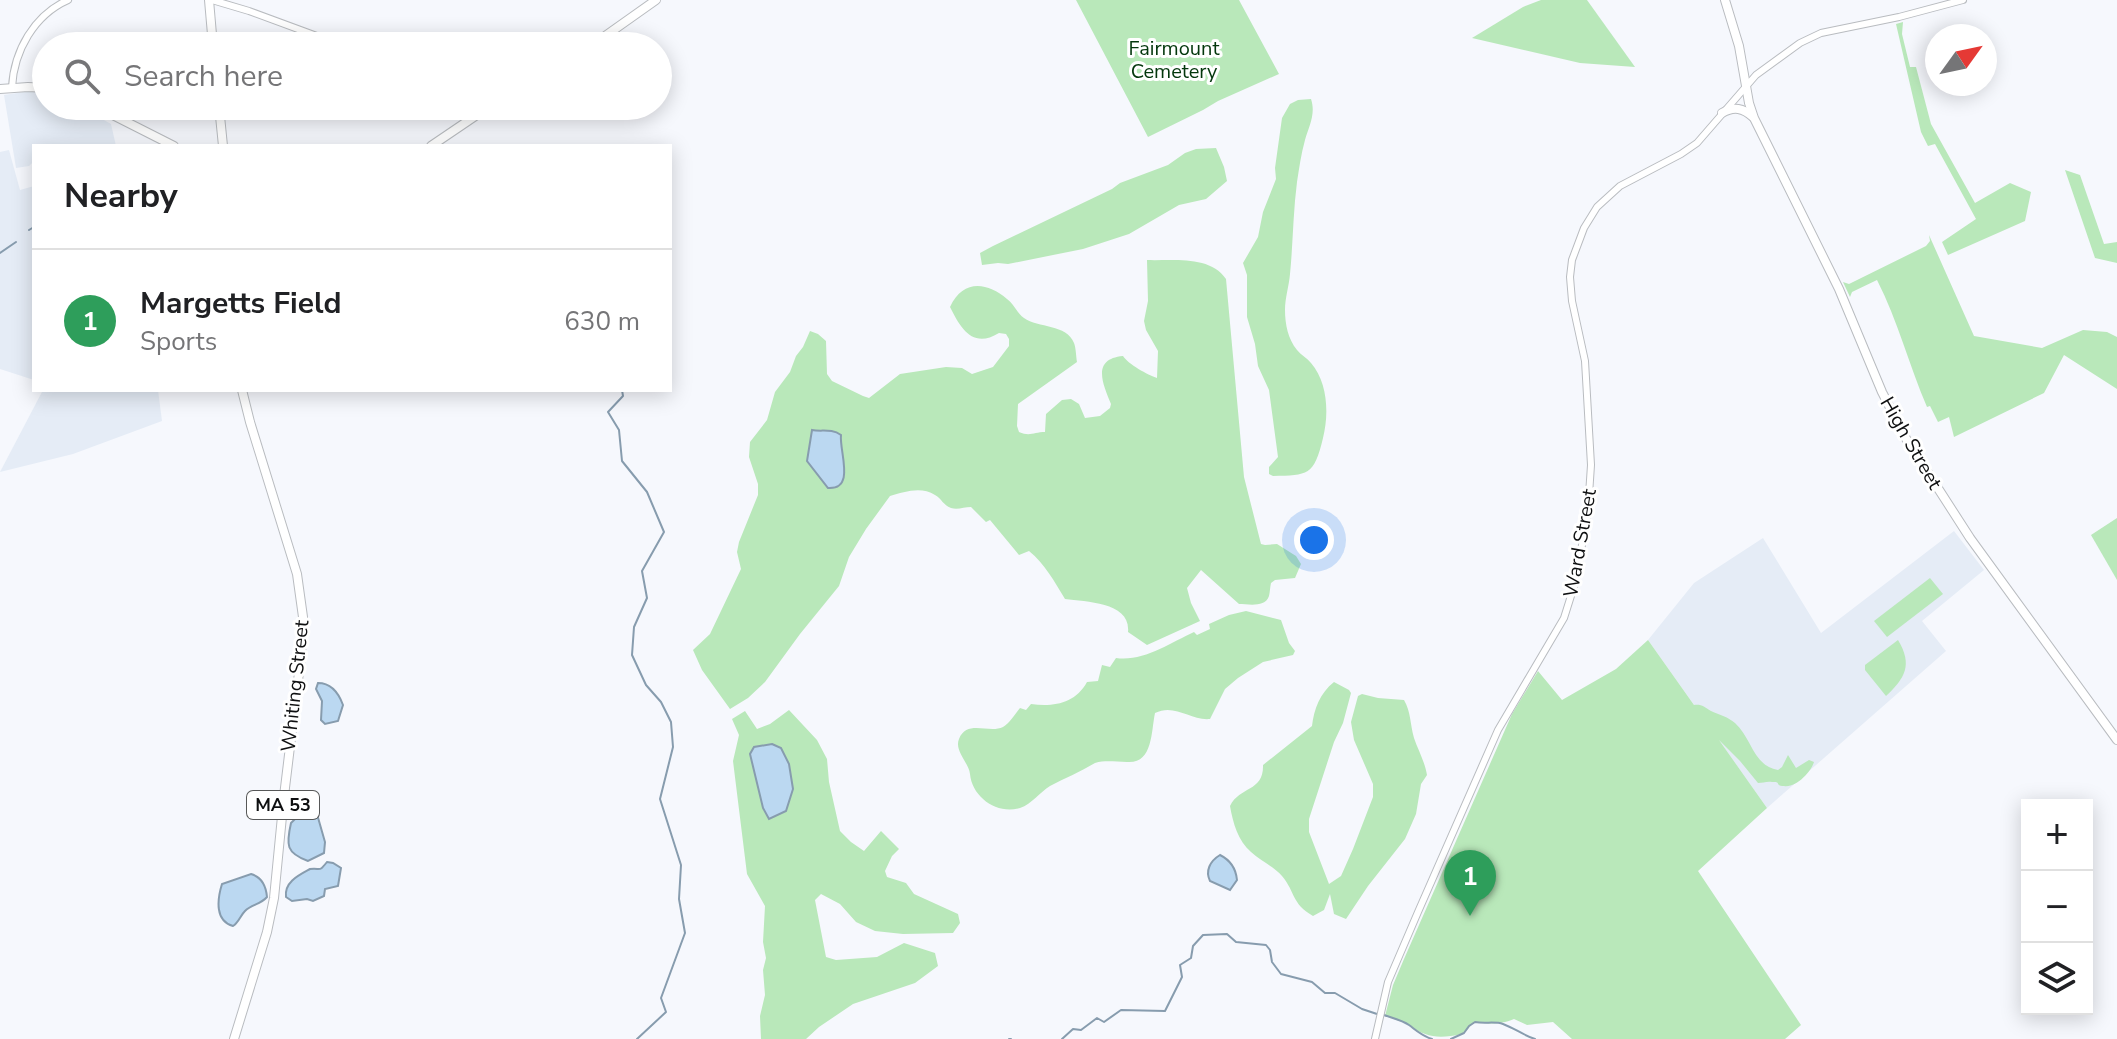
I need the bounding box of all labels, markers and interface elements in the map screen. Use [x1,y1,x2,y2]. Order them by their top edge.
north arrow [1925,24,1997,96]
search box [32,32,672,120]
park label: Fairmount Cemetery [1129,35,1220,85]
icon: search [60,54,104,98]
text: Search here [124,56,283,97]
text: Nearby [64,173,178,219]
text: Margetts Field [140,283,341,324]
text: 1 [82,304,98,339]
text: 630 m [564,304,640,339]
text: Sports [140,324,217,359]
street label: High Street [1874,392,1949,495]
street label: Ward Street [1557,486,1603,599]
your location [1294,520,1334,560]
street label: Whiting Street [275,618,315,753]
road number: MA 53 [247,791,319,819]
map controls [2021,799,2093,1015]
button: + [2021,799,2093,871]
pin: 1 [1444,850,1496,916]
button: − [2021,871,2093,943]
button: layers [2021,943,2093,1015]

